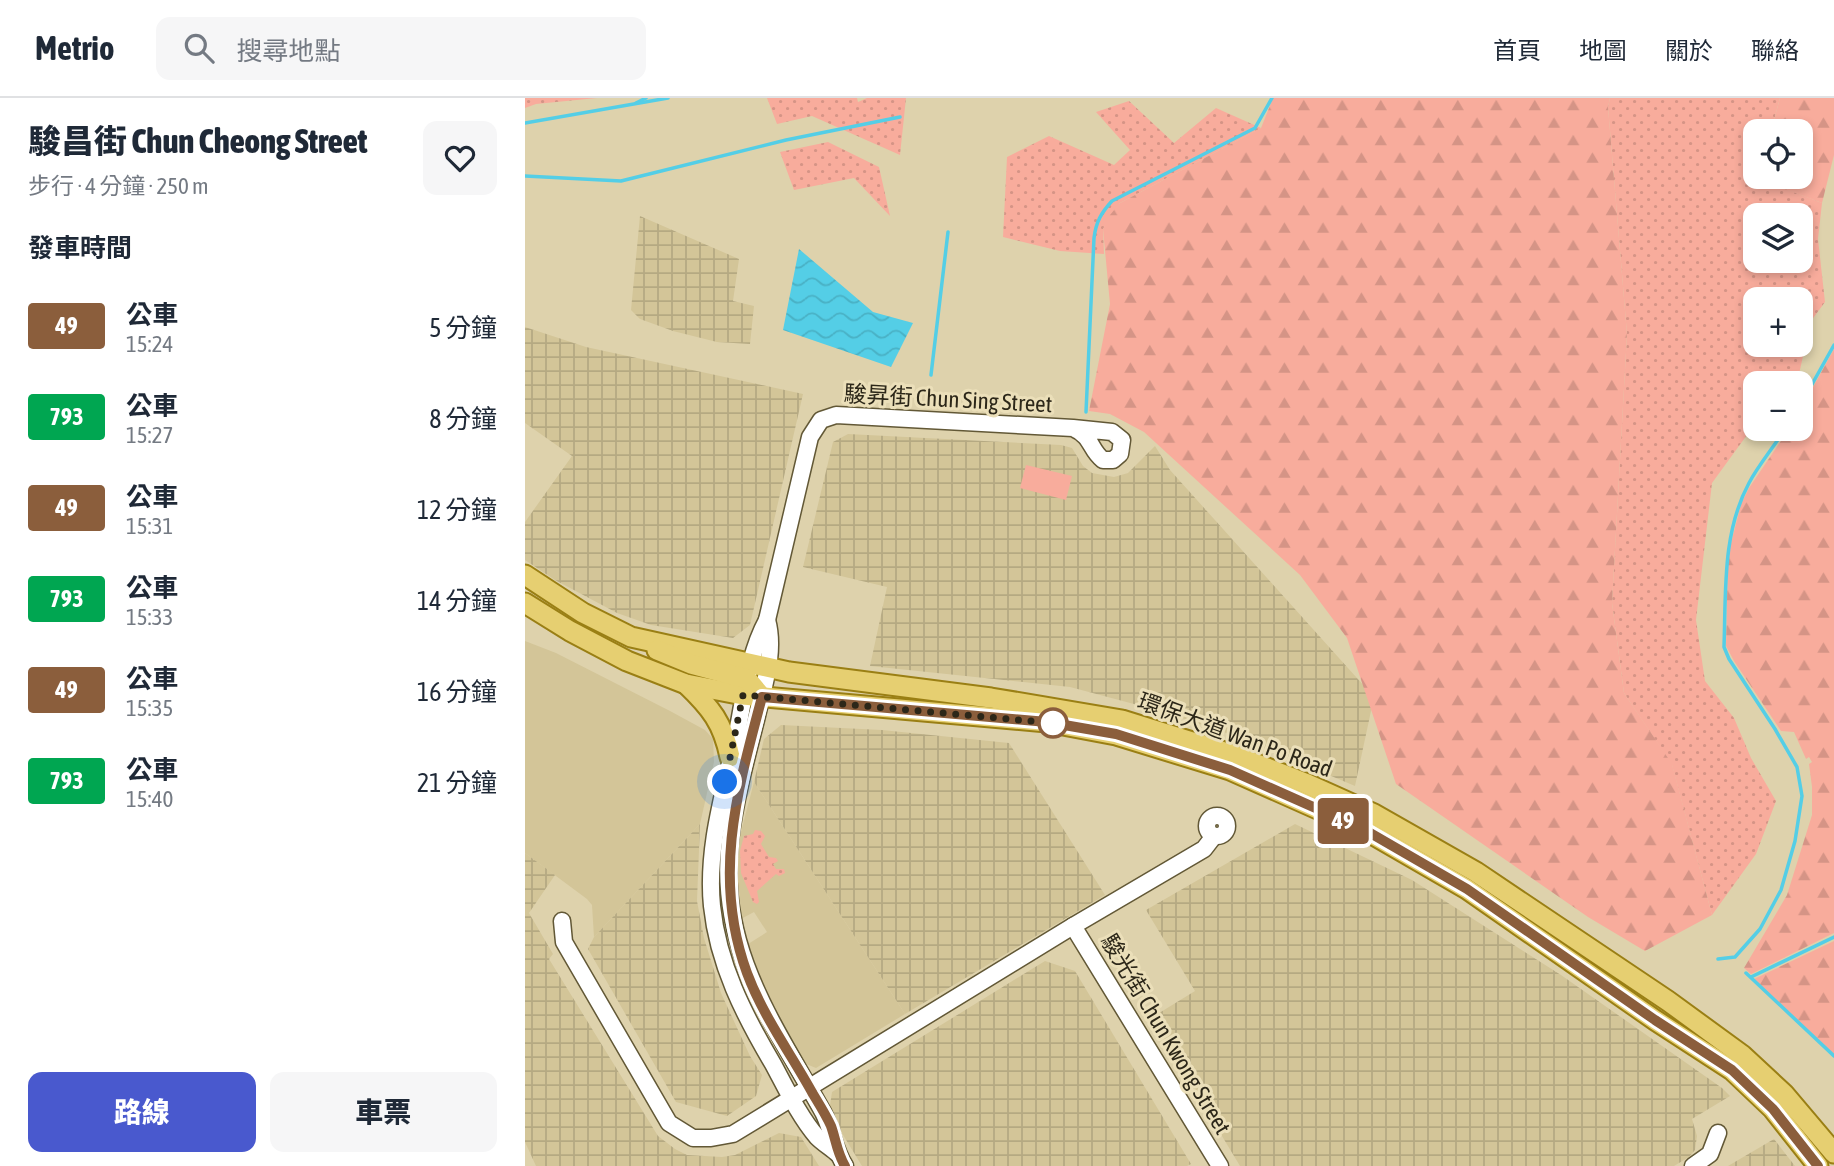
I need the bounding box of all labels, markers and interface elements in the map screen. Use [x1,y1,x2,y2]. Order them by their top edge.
search box [156,17,646,80]
text: Metrio [35,29,114,67]
icon: search [180,29,218,67]
text: 搜尋地點 [236,36,340,66]
text: 首頁 [1493,37,1541,64]
text: 地圖 [1579,37,1627,64]
text: 關於 [1665,37,1713,64]
text: 聯絡 [1751,37,1799,64]
map controls [1743,119,1813,441]
button: locate [1743,119,1813,189]
button: heart [423,121,497,195]
text: 駿昌街 Chun Cheong Street [28,122,367,160]
text: 步行 · 4 分鐘 · 250 m [28,173,209,199]
button: layers [1743,203,1813,273]
text: 發車時間 [28,233,132,263]
button: + [1743,287,1813,357]
text: 公車 [126,300,178,330]
text: 49 [55,312,78,339]
text: 5 分鐘 [429,313,497,343]
text: 15:24 [126,331,173,357]
button: − [1743,371,1813,441]
street label: 駿昇街 Chun Sing Street [843,381,1053,417]
text: 公車 [126,391,178,421]
text: 793 [50,403,83,430]
text: 8 分鐘 [429,404,497,434]
text: 15:27 [126,422,173,448]
text: 公車 [126,482,178,512]
text: 49 [55,494,78,521]
text: 12 分鐘 [417,495,497,525]
text: 15:31 [126,513,173,539]
text: 公車 [126,573,178,603]
text: 793 [50,585,83,612]
text: 14 分鐘 [417,586,497,616]
text: 15:33 [126,604,173,630]
text: 公車 [126,664,178,694]
text: 49 [55,676,78,703]
text: 16 分鐘 [417,677,497,707]
street label: 環保大道 Wan Po Road [1134,688,1336,782]
text: 15:35 [126,695,173,721]
unlabelled marker [1038,708,1068,738]
text: 公車 [126,755,178,785]
your location [707,764,742,799]
text: 793 [50,767,83,794]
text: 21 分鐘 [417,768,497,798]
text: 15:40 [126,786,173,812]
line badge: 49 [1311,798,1375,844]
text: 49 [1332,807,1354,834]
street label: 駿光街 Chun Kwong Street [1096,929,1236,1139]
button: 路線 [28,1072,256,1152]
button: 車票 [270,1072,497,1152]

